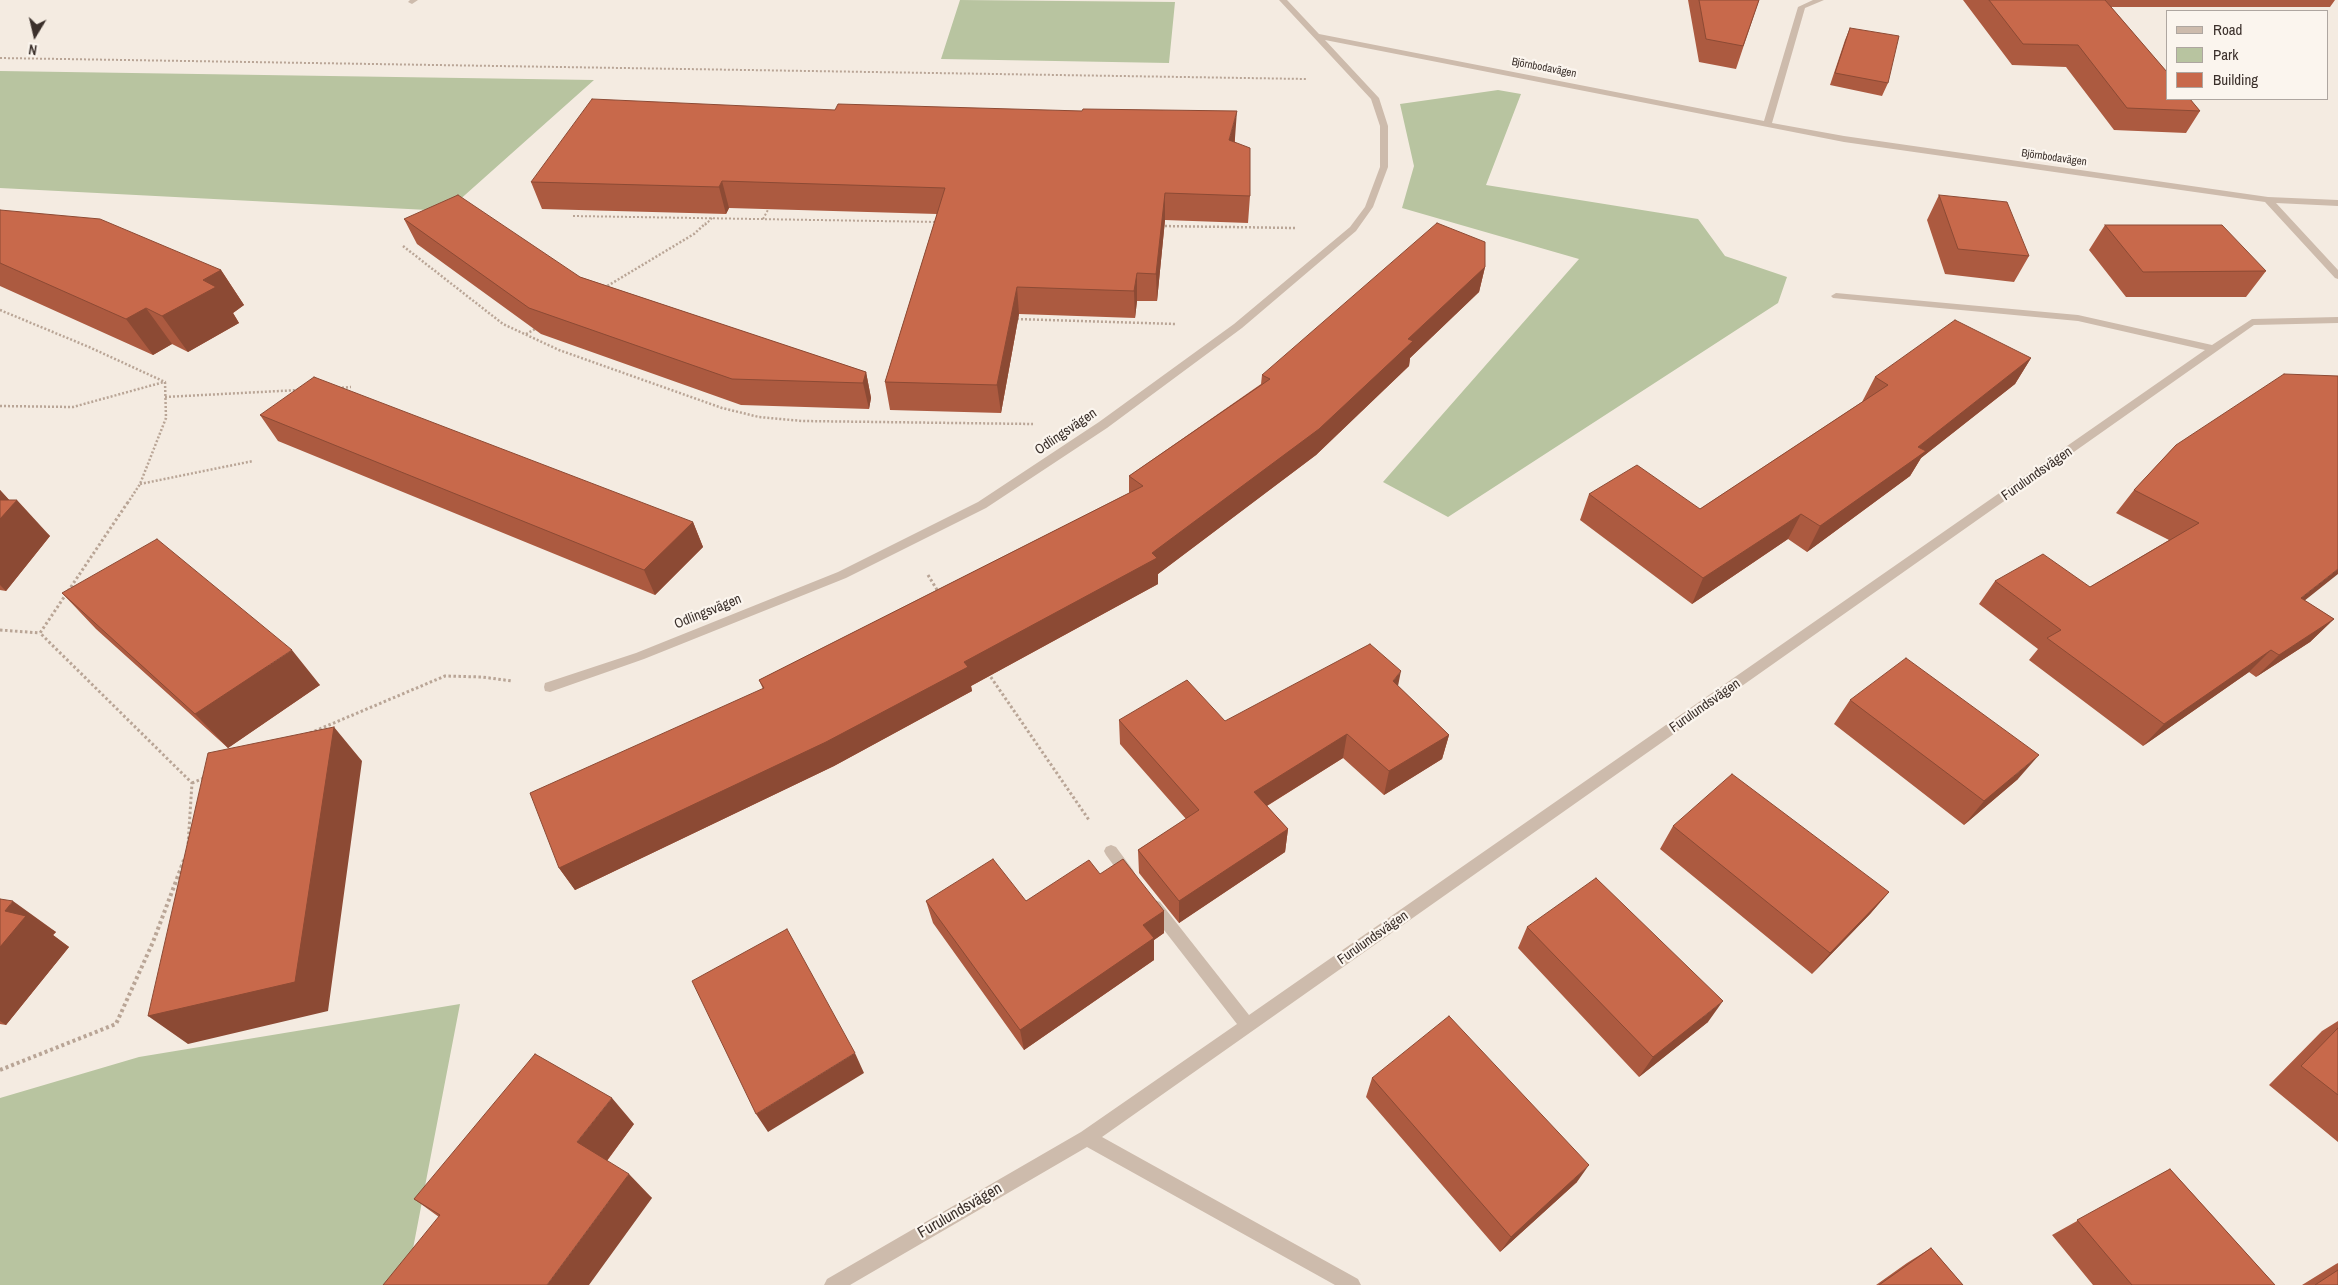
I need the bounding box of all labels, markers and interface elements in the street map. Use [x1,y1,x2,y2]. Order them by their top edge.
north arrow [10,10,60,60]
legend [2166,10,2328,100]
text: Road [2213,19,2242,40]
text: N [27,40,38,59]
text: Park [2213,44,2238,65]
street label: Björnbodavägen [1510,55,1578,81]
text: Building [2213,69,2258,90]
street label: Björnbodavägen [2021,147,2087,169]
street label: Odlingsvägen [1032,405,1100,459]
street label: Furulundsvägen [1998,444,2076,504]
street label: Odlingsvägen [672,591,744,633]
street label: Furulundsvägen [1666,676,1744,736]
street label: Furulundsvägen [1334,908,1412,968]
street label: Furulundsvägen [914,1179,1006,1243]

